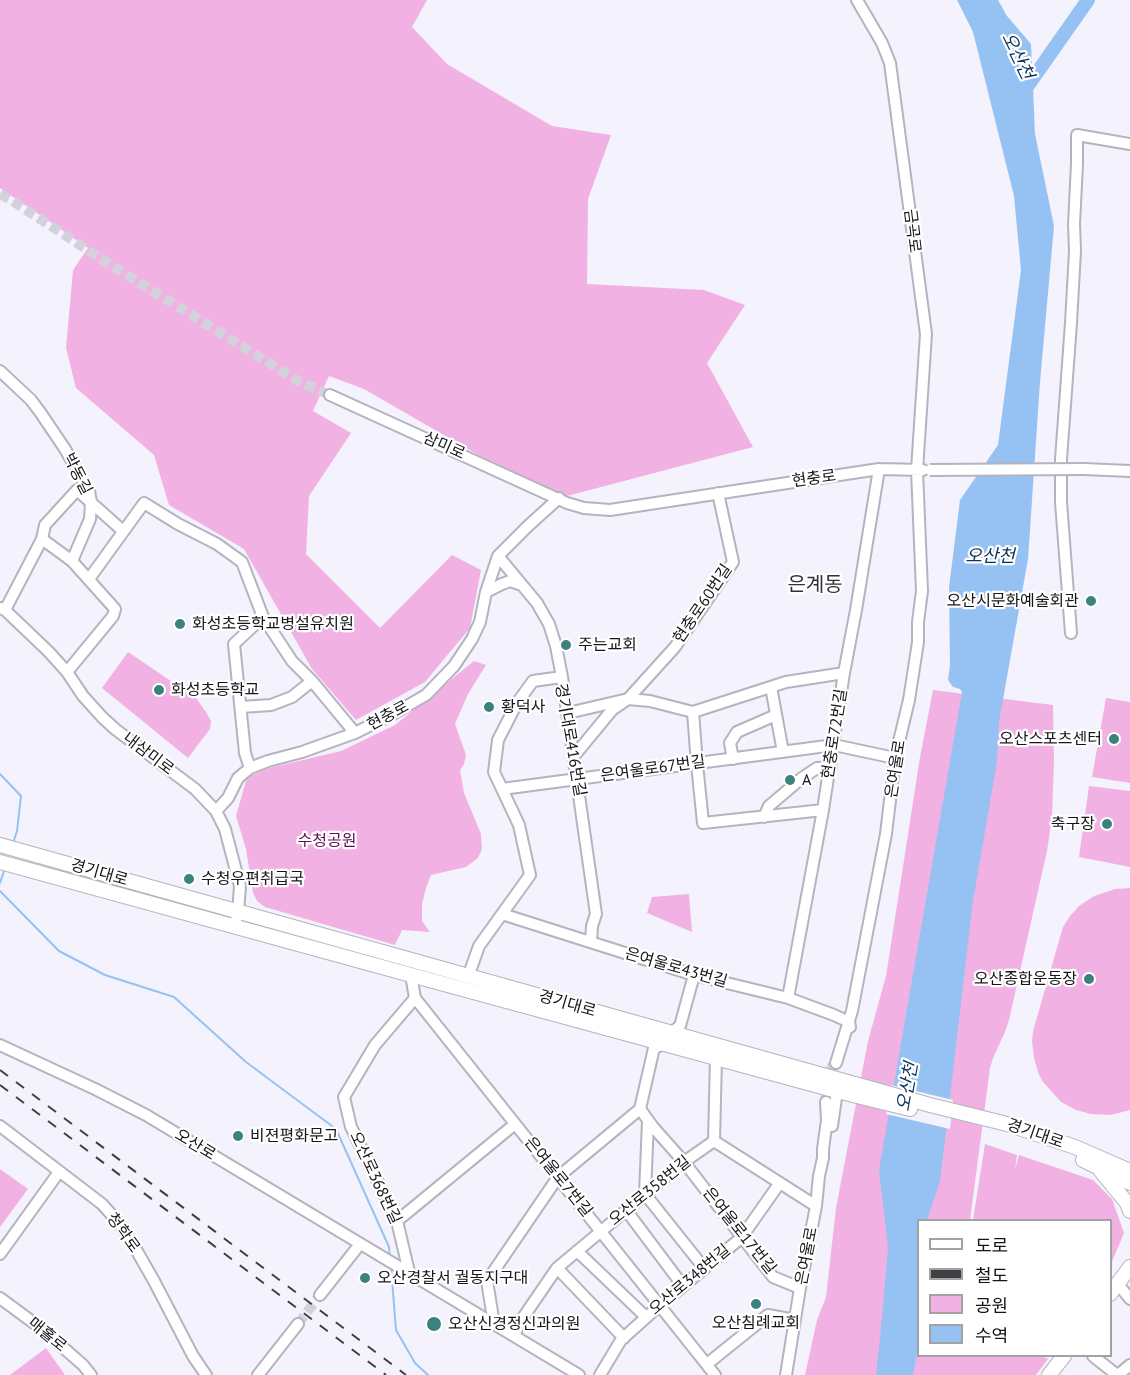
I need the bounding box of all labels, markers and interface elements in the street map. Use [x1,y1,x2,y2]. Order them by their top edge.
water label: 오산천 [996,29,1038,83]
street label: 금곡로 [900,208,924,254]
street label: 삼미로 [420,428,468,464]
street label: 박동길 [58,450,96,498]
street label: 현충로 [791,466,837,492]
water label: 오산천 [965,546,1015,568]
street label: 현충로60번길 [670,561,736,647]
district label: 은계동 [787,573,843,597]
place label: 오산시문화예술회관 [947,591,1079,611]
marker: 오산시문화예술회관 [1084,594,1098,608]
place label: 화성초등학교병설유치원 [192,614,354,634]
marker: 화성초등학교병설유치원 [173,617,187,631]
place label: 주는교회 [578,635,637,655]
marker: 주는교회 [559,638,573,652]
place label: 화성초등학교 [171,680,259,700]
street label: 경기대로416번길 [551,682,589,798]
marker: 화성초등학교 [152,683,166,697]
street label: 현충로72번길 [818,688,852,780]
street label: 현충로 [364,697,412,735]
place label: 황덕사 [501,697,545,717]
marker: 황덕사 [482,700,496,714]
street label: 내삼미로 [119,729,177,779]
place label: 오산스포츠센터 [999,729,1102,749]
marker: 오산스포츠센터 [1107,732,1121,746]
street label: 은여울로 [882,738,910,800]
street label: 은여울로67번길 [599,752,707,786]
place label: A [802,770,811,790]
marker: A [783,773,797,787]
place label: 축구장 [1051,814,1095,834]
marker: 축구장 [1100,817,1114,831]
park label: 수청공원 [298,831,356,851]
street label: 경기대로 [68,856,130,890]
place label: 수청우편취급국 [201,869,304,889]
marker: 수청우편취급국 [182,872,196,886]
street label: 은여울로43번길 [623,944,729,992]
place label: 오산종합운동장 [974,969,1077,989]
marker: 오산종합운동장 [1082,972,1096,986]
street label: 경기대로 [536,987,598,1021]
water label: 오산천 [893,1061,923,1113]
street label: 경기대로 [1004,1115,1066,1153]
street label: 오산로 [171,1125,219,1165]
place label: 비젼평화문고 [250,1126,338,1146]
marker: 비젼평화문고 [231,1129,245,1143]
street label: 오산로368번길 [345,1129,405,1227]
street label: 은여울로7번길 [520,1133,596,1221]
street label: 오산로358번길 [605,1152,695,1230]
street label: 은여울로17번길 [698,1184,780,1278]
street label: 청학로 [102,1209,144,1257]
legend [917,1219,1112,1357]
street label: 은여울로 [792,1225,822,1287]
text: 도로 [975,1234,1008,1257]
street label: 오산로348번길 [646,1241,734,1319]
text: 철도 [975,1264,1008,1287]
place label: 오산경찰서 궐동지구대 [377,1268,528,1288]
marker: 오산경찰서 궐동지구대 [358,1271,372,1285]
text: 공원 [975,1294,1008,1317]
marker: 오산침례교회 [749,1297,763,1311]
place label: 오산침례교회 [712,1313,800,1333]
street label: 매홀로 [24,1314,70,1356]
place label: 오산신경정신과의원 [448,1314,580,1334]
marker: 오산신경정신과의원 [425,1315,443,1333]
text: 수역 [975,1324,1008,1347]

